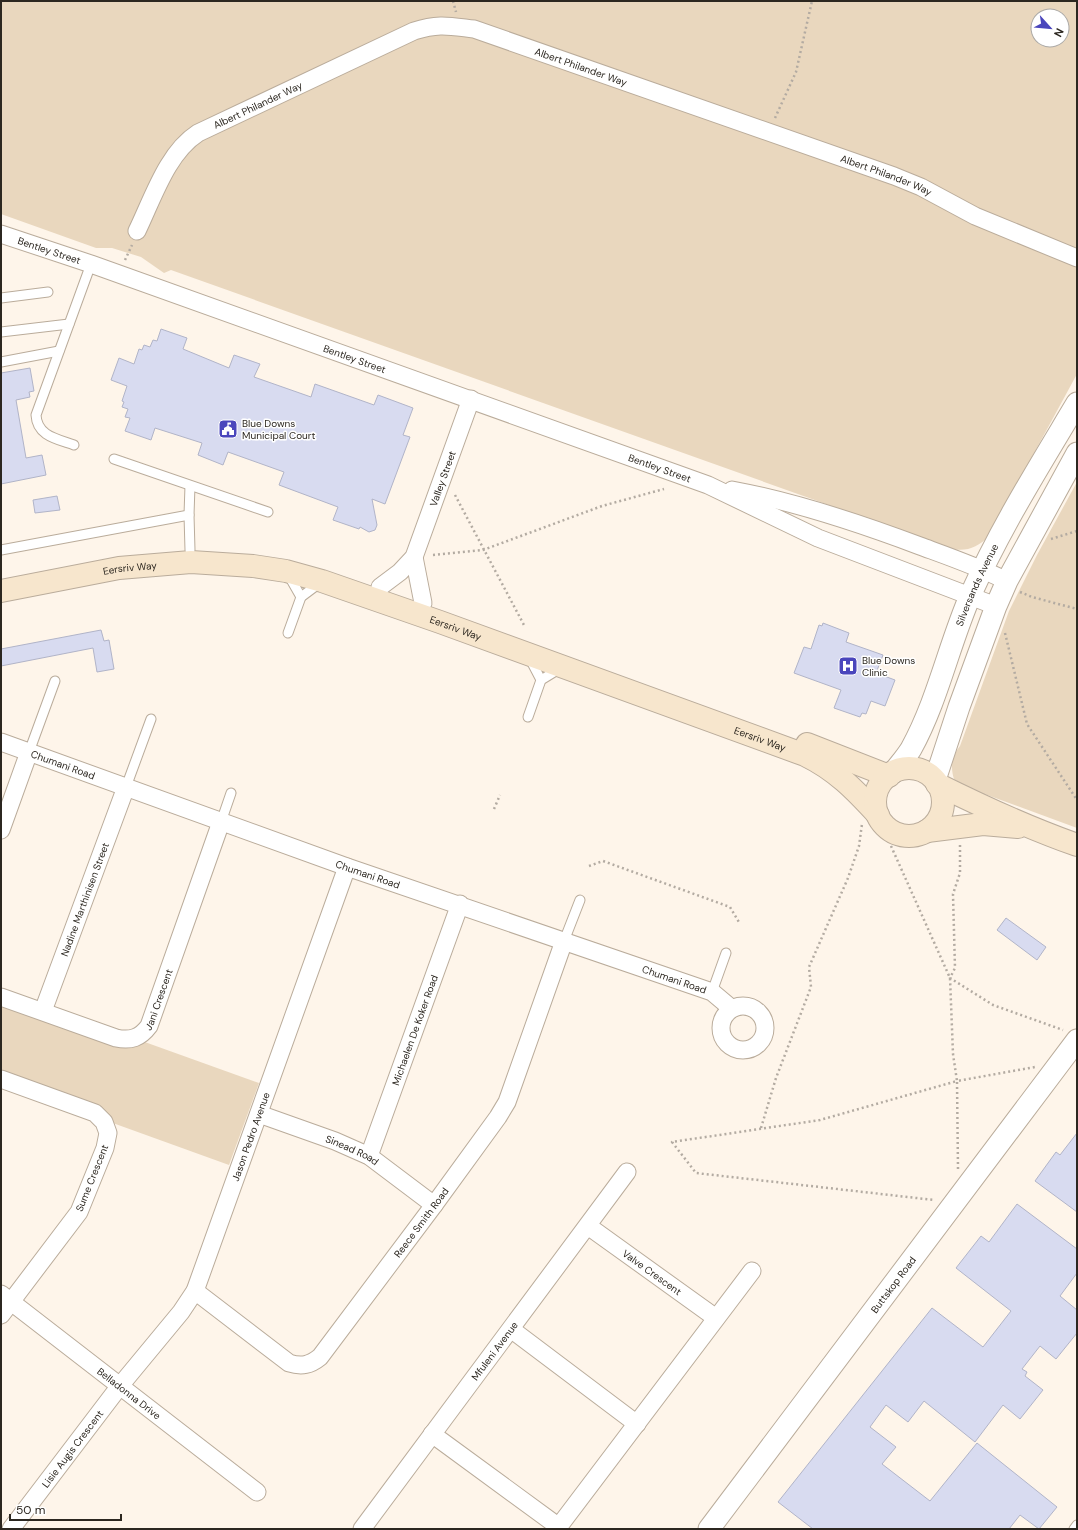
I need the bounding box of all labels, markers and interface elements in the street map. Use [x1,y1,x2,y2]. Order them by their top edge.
north arrow [1030,8,1070,48]
text: N [1051,26,1067,39]
street label: Albert Philander Way [533,44,629,89]
street label: Albert Philander Way [211,78,305,131]
street label: Albert Philander Way [839,151,935,199]
street label: Bentley Street [16,234,83,267]
street label: Bentley Street [322,341,388,376]
place label: Blue Downs Municipal Court [242,417,316,442]
public building icon: Blue Downs Municipal Court [217,418,239,440]
street label: Valley Street [426,449,458,508]
street label: Bentley Street [627,451,693,485]
street label: Silversands Avenue [952,541,1001,628]
street label: Eersriv Way [102,558,158,578]
street label: Eersriv Way [428,612,484,643]
place label: Blue Downs Clinic [862,654,915,679]
hospital icon: Blue Downs Clinic [837,655,859,677]
street label: Eersriv Way [732,723,788,754]
street label: Chumani Road [29,747,97,782]
street label: Nadine Marthinisen Street [57,841,111,958]
street label: Chumani Road [334,857,402,891]
street label: Chumani Road [641,962,708,996]
street label: Jani Crescent [142,967,175,1033]
street label: Michaelen De Koker Road [389,973,440,1087]
street label: Jason Pedro Avenue [228,1090,272,1183]
street label: Sinead Road [324,1132,382,1168]
street label: Sume Crescent [73,1142,111,1213]
street label: Reece Smith Road [391,1185,451,1260]
street label: Valve Crescent [620,1246,684,1298]
street label: Buttskop Road [868,1254,918,1315]
street label: Mfuleni Avenue [468,1318,521,1383]
street label: Belladonna Drive [95,1364,164,1422]
street label: Lisie Augis Crescent [39,1407,106,1490]
scale bar [10,1496,121,1522]
text: 50 m [16,1502,45,1518]

